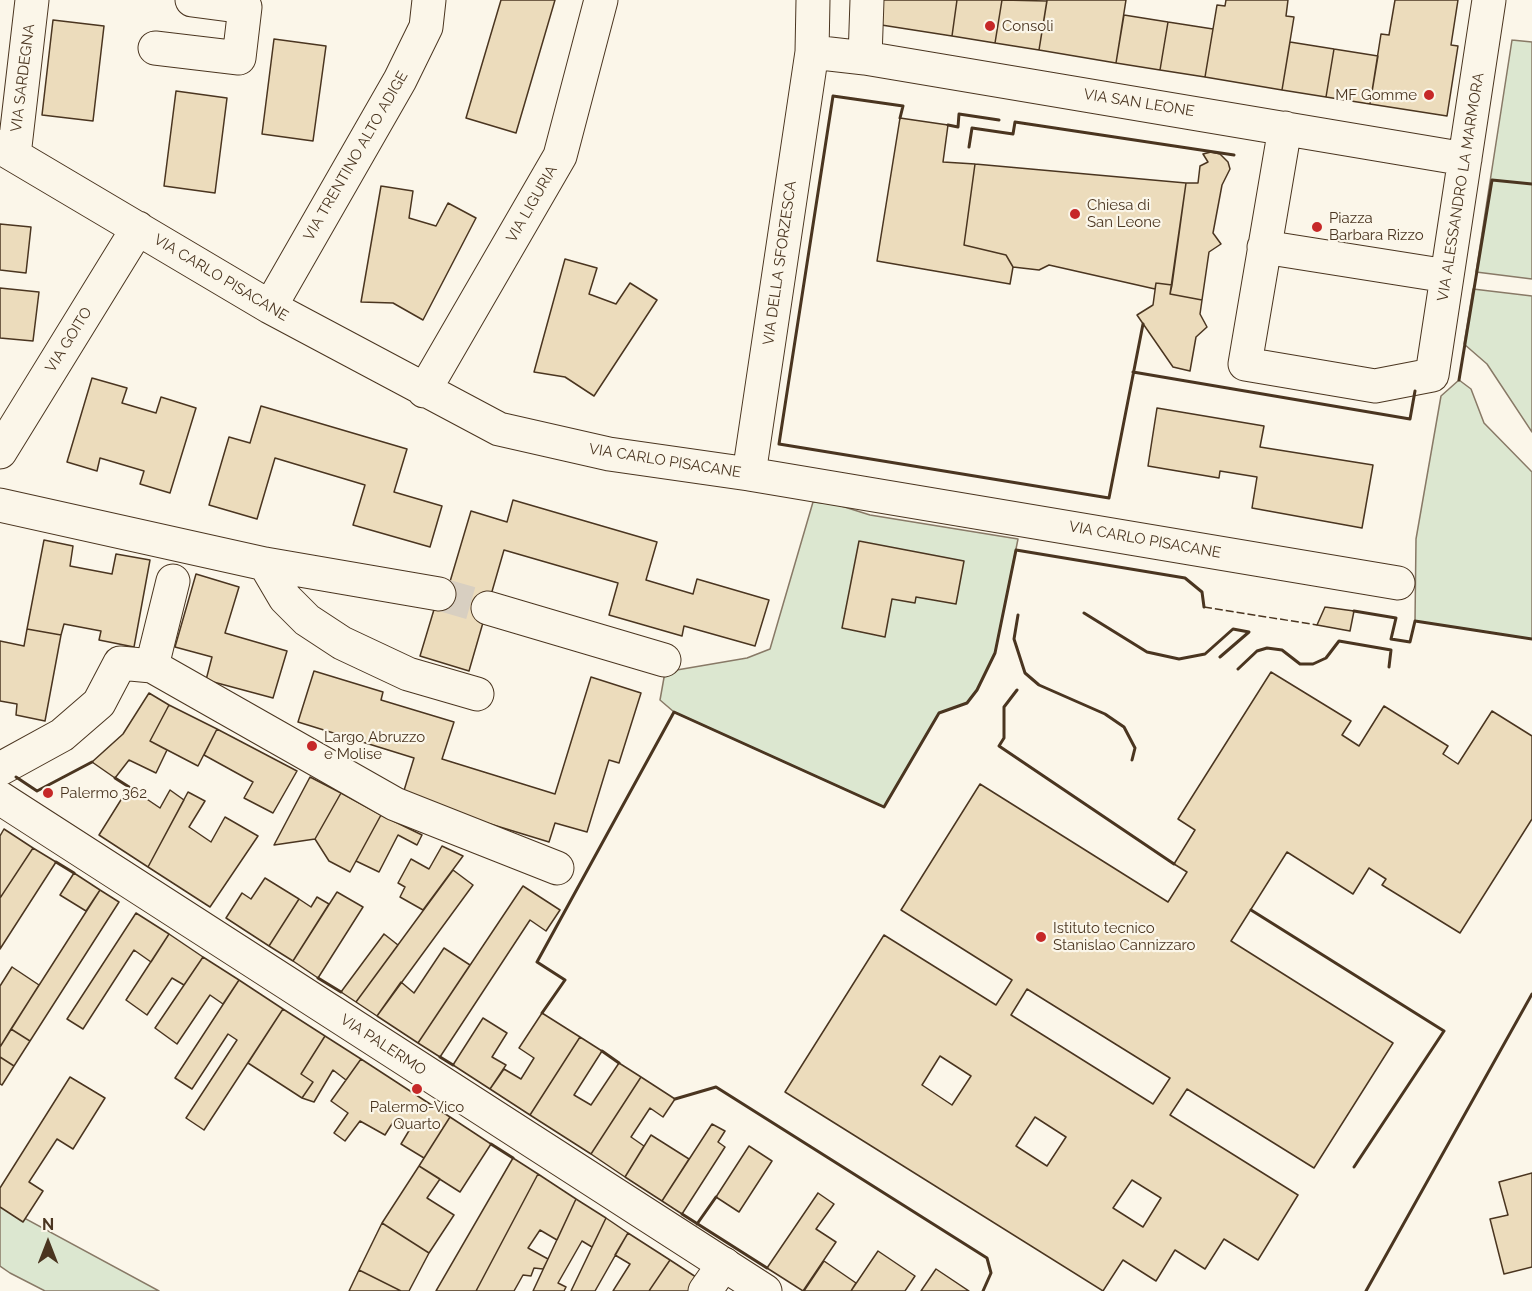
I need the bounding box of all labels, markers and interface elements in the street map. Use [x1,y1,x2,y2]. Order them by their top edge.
place label: Consoli [1002,17,1053,35]
marker: Consoli [983,19,997,33]
street label: VIA SARDEGNA [7,23,39,133]
street label: VIA TRENTINO ALTO ADIGE [300,68,412,244]
street label: VIA ALESSANDRO LA MARMORA [1434,71,1488,303]
street label: VIA SAN LEONE [1082,85,1196,121]
place label: MF Gomme [1335,86,1417,104]
marker: MF Gomme [1422,88,1436,102]
street label: VIA LIGURIA [503,162,561,246]
street label: VIA DELLA SFORZESCA [760,180,800,346]
place label: Chiesa di San Leone [1087,196,1161,231]
marker: Chiesa di San Leone [1068,207,1082,221]
place label: Piazza Barbara Rizzo [1329,209,1424,244]
marker: Piazza Barbara Rizzo [1310,220,1324,234]
street label: VIA CARLO PISACANE [150,231,292,325]
street label: VIA GOITO [42,304,96,376]
street label: VIA CARLO PISACANE [588,440,742,482]
street label: VIA CARLO PISACANE [1068,518,1222,562]
place label: Largo Abruzzo e Molise [324,728,425,763]
marker: Largo Abruzzo e Molise [305,739,319,753]
place label: Palermo 362 [60,784,147,802]
marker: Palermo 362 [41,786,55,800]
place label: Istituto tecnico Stanislao Cannizzaro [1053,919,1196,954]
marker: Istituto tecnico Stanislao Cannizzaro [1034,930,1048,944]
street label: VIA PALERMO [337,1011,429,1079]
marker: Palermo-Vico Quarto [410,1082,424,1096]
place label: Palermo-Vico Quarto [370,1098,464,1133]
north arrow [18,1213,78,1273]
text: N [42,1215,54,1234]

